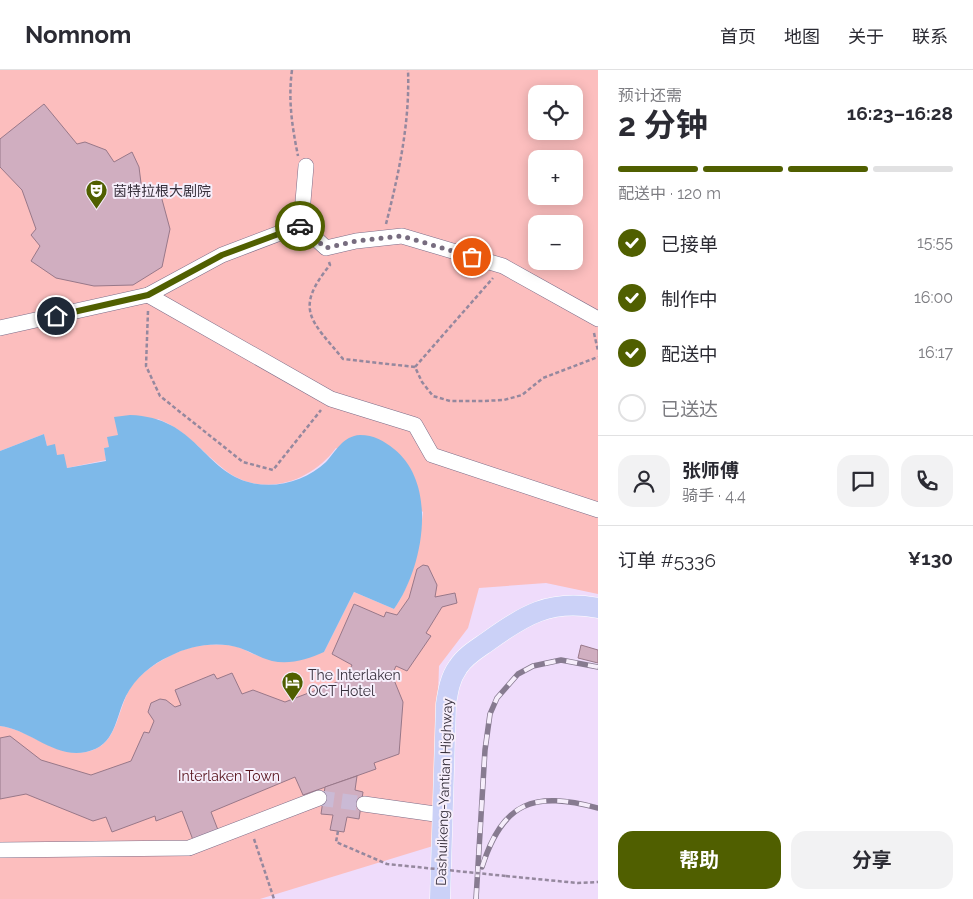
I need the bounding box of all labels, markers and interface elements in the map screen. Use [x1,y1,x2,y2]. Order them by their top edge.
text: Nomnom [25,20,131,49]
text: 首页 [720,26,756,47]
text: 地图 [784,26,820,47]
text: 关于 [848,26,884,47]
text: 联系 [912,26,948,47]
map controls [528,85,583,270]
button: locate [528,85,583,140]
text: 预计还需 [618,86,682,105]
text: 16:23–16:28 [847,102,953,124]
text: 2 分钟 [618,106,708,143]
button: + [528,150,583,205]
theatre icon: 茵特拉根大剧院 [85,179,109,210]
place label: 茵特拉根大剧院 [113,183,211,199]
text: 配送中 · 120 m [618,184,721,203]
courier [275,201,325,251]
icon: car [286,212,314,240]
button: − [528,215,583,270]
icon: check [618,229,646,257]
text: 已接单 [661,233,718,255]
text: 15:55 [917,233,953,252]
pin [451,236,493,278]
icon: bag [458,243,486,271]
icon: check [618,284,646,312]
text: 制作中 [661,288,718,310]
text: 16:00 [914,288,953,307]
pin [35,295,77,337]
icon: home [42,302,70,330]
icon: check [618,339,646,367]
text: 配送中 [661,343,718,365]
text: 16:17 [918,343,953,362]
text: 已送达 [661,398,718,420]
button: person [618,455,670,507]
button: chat [837,455,889,507]
button: phone [901,455,953,507]
text: 张师傅 [682,459,739,481]
text: 骑手 · 4.4 [682,486,746,505]
text: ¥130 [908,547,953,569]
text: 订单 #5336 [618,549,716,571]
place label: The Interlaken OCT Hotel [308,667,401,699]
hotel icon: The Interlaken OCT Hotel [280,671,304,702]
street label: Dashuikeng-Yantian Highway [433,697,455,886]
park label: Interlaken Town [178,768,280,784]
button: 帮助 [618,831,781,889]
button: 分享 [791,831,953,889]

